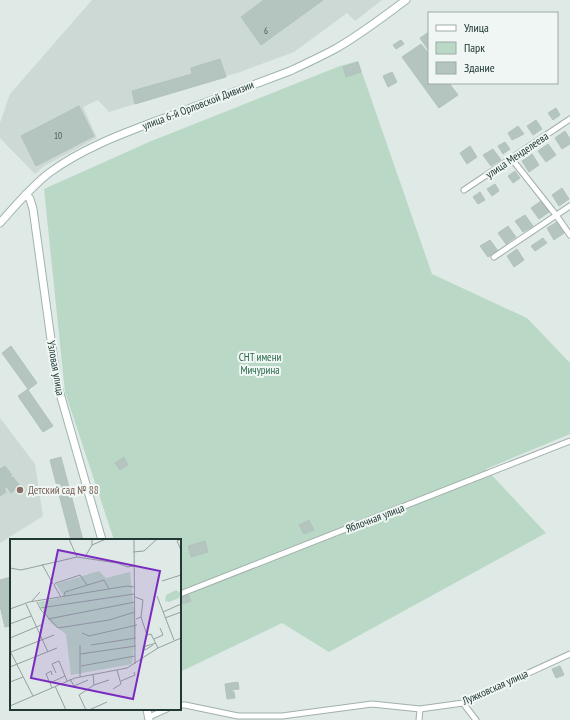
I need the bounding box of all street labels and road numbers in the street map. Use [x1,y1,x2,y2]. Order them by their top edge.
street label: улица 6-й Орловской Дивизии [140,77,256,133]
street label: улица Менделеева [483,129,551,181]
street label: Узловая улица [44,339,68,397]
street label: Яблочная улица [344,500,406,536]
street label: Лужковская улица [459,666,530,708]

